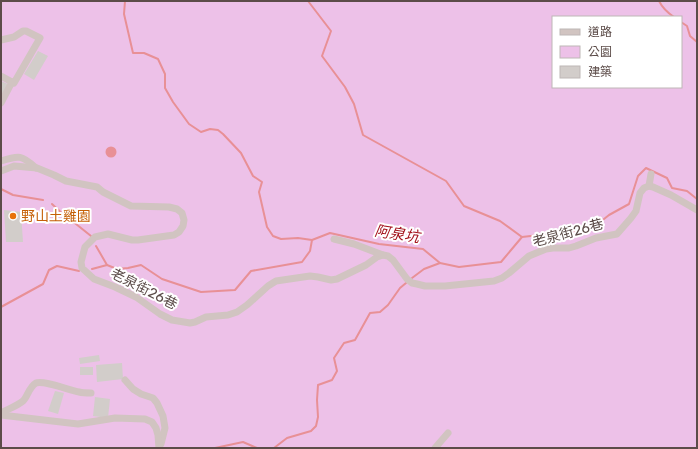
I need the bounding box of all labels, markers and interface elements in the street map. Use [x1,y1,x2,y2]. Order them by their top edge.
legend [552,16,682,88]
text: 道路 [588,25,612,39]
text: 公園 [588,45,612,59]
text: 建築 [588,65,612,79]
place label: 野山土雞園 [21,208,91,225]
marker: 野山土雞園 [8,211,18,221]
street label: 老泉街26巷 [531,215,605,251]
water label: 阿泉坑 [373,222,423,247]
street label: 老泉街26巷 [108,265,180,313]

